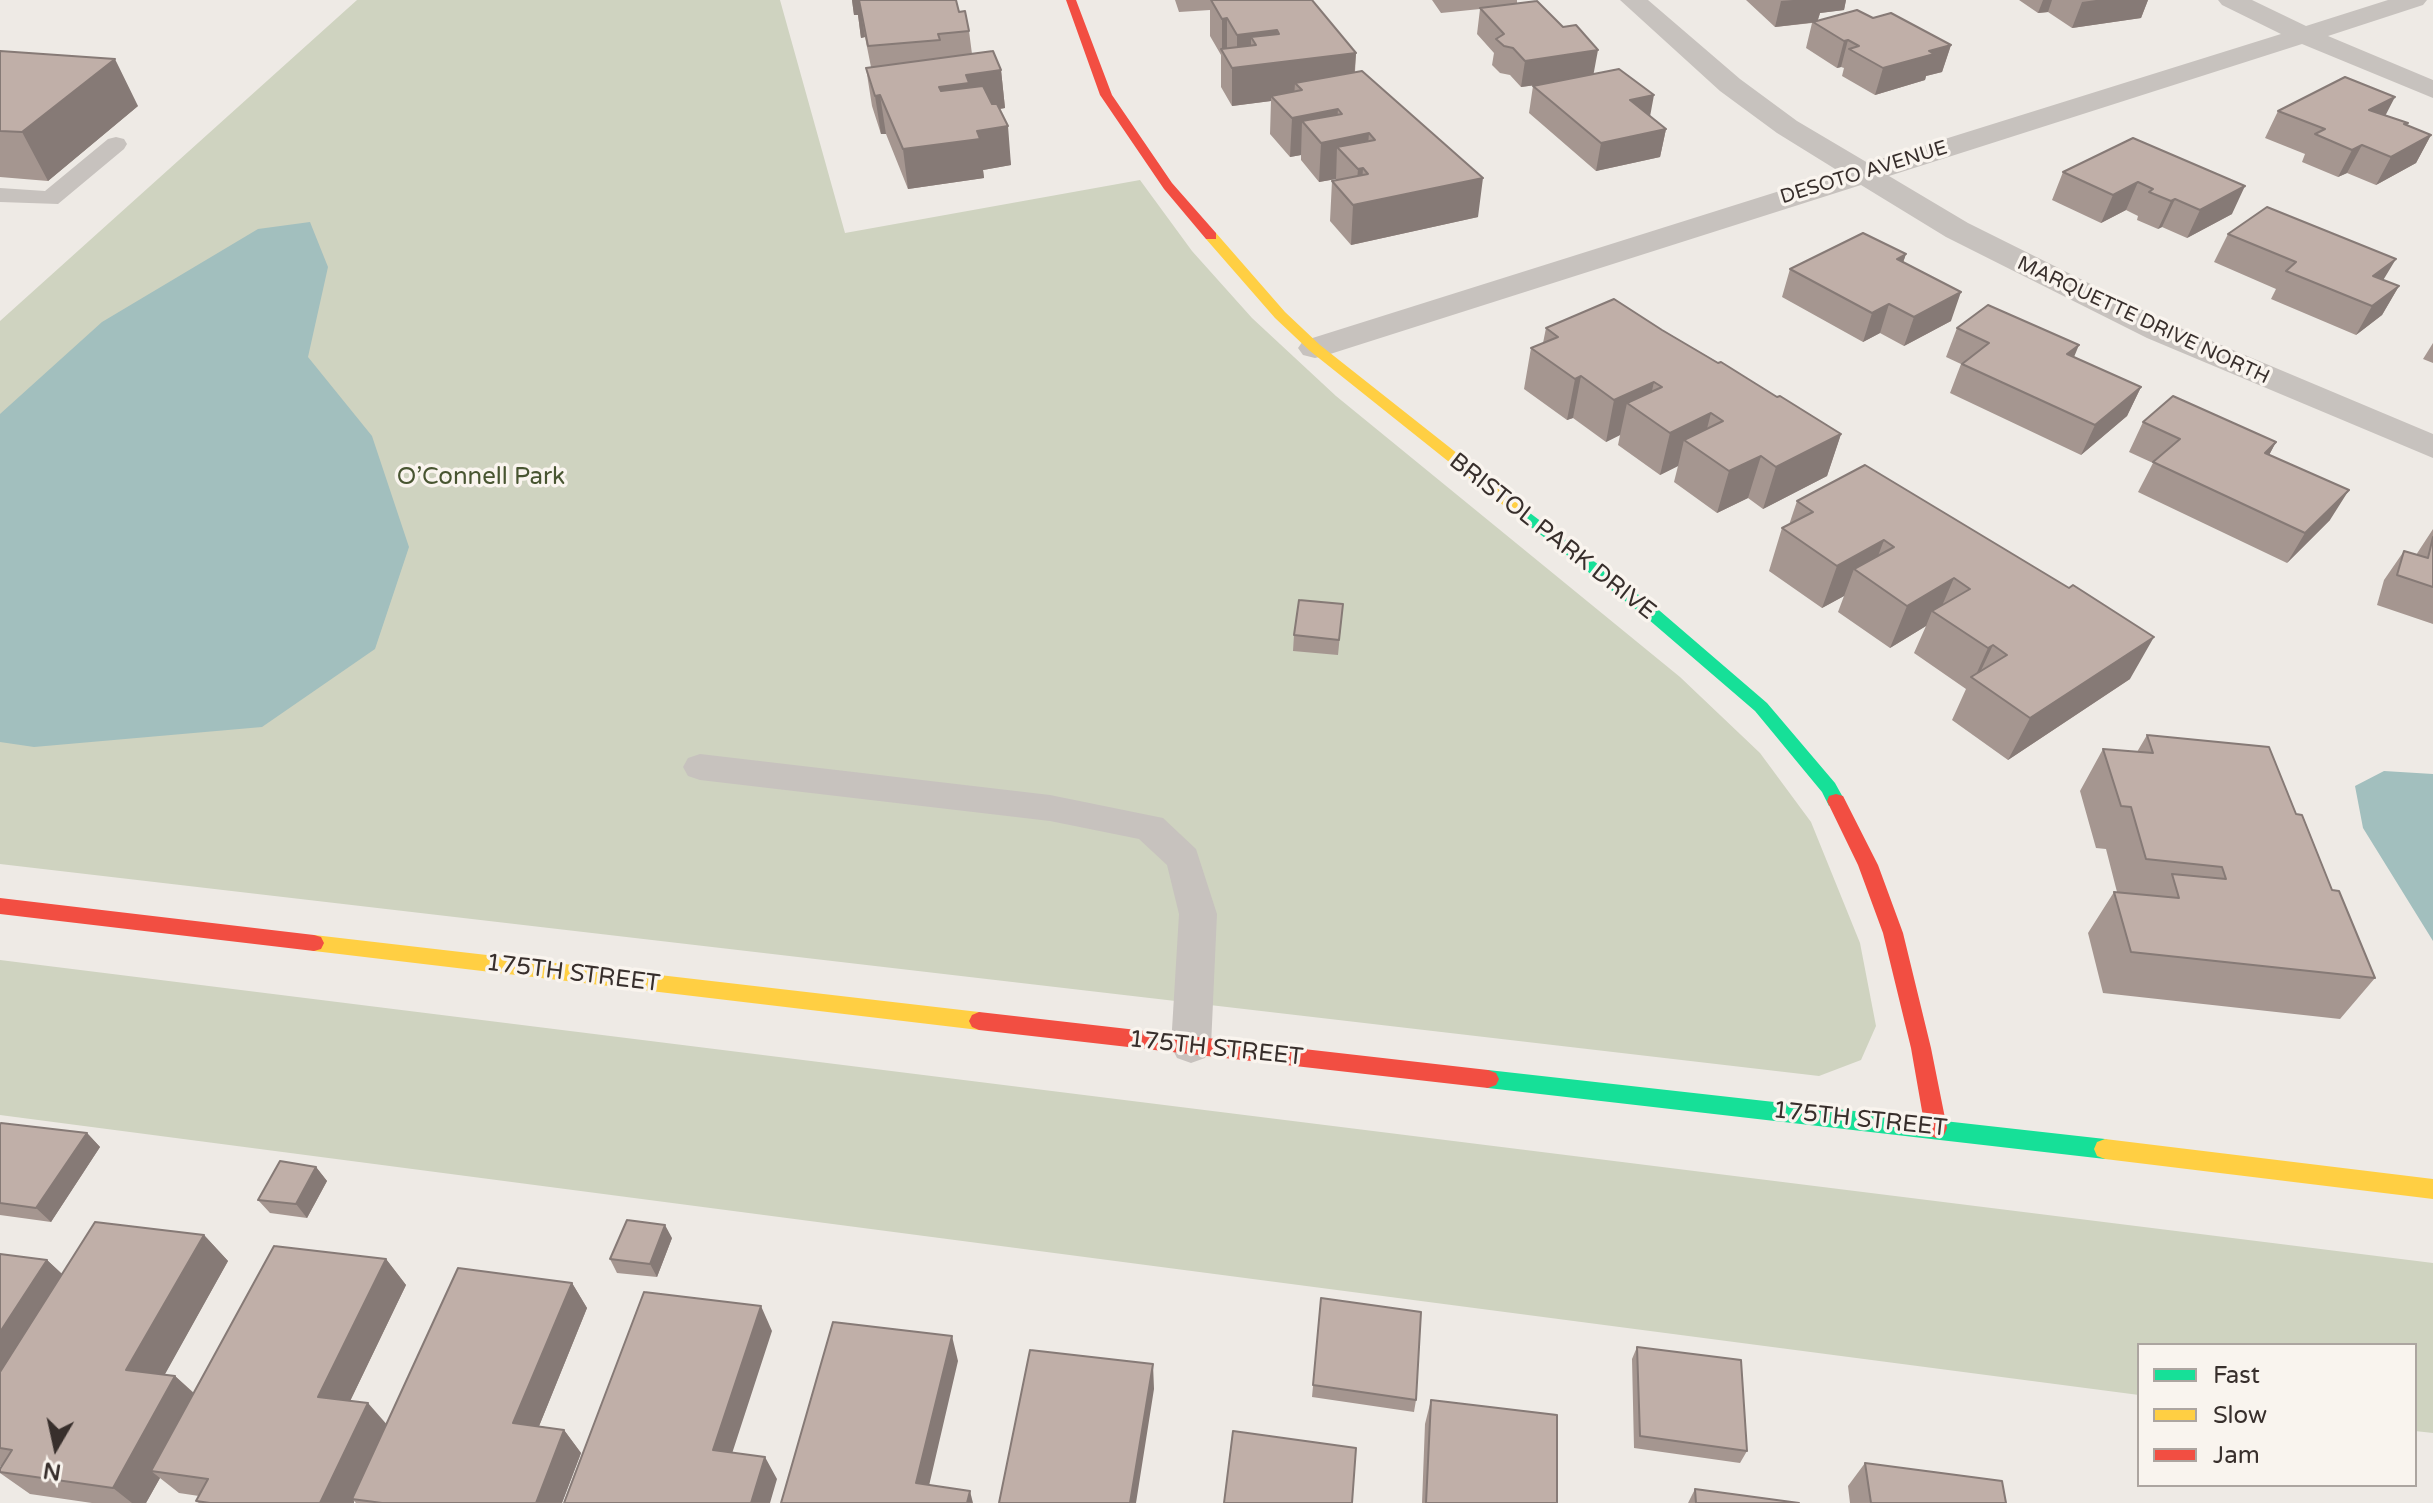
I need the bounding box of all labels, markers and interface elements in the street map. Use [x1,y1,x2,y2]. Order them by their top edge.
street label: DESOTO AVENUE [1777,136,1951,210]
street label: MARQUETTE DRIVE NORTH [2013,252,2273,390]
street label: BRISTOL PARK DRIVE [1443,447,1661,627]
park label: O’Connell Park [397,464,565,492]
street label: 175TH STREET [484,949,662,999]
street label: 175TH STREET [1127,1026,1305,1072]
street label: 175TH STREET [1771,1097,1949,1143]
legend [2137,1343,2417,1487]
text: Fast [2213,1361,2260,1390]
text: Slow [2213,1401,2267,1430]
north arrow [16,1407,96,1487]
text: Jam [2213,1441,2260,1470]
text: N [41,1456,63,1485]

